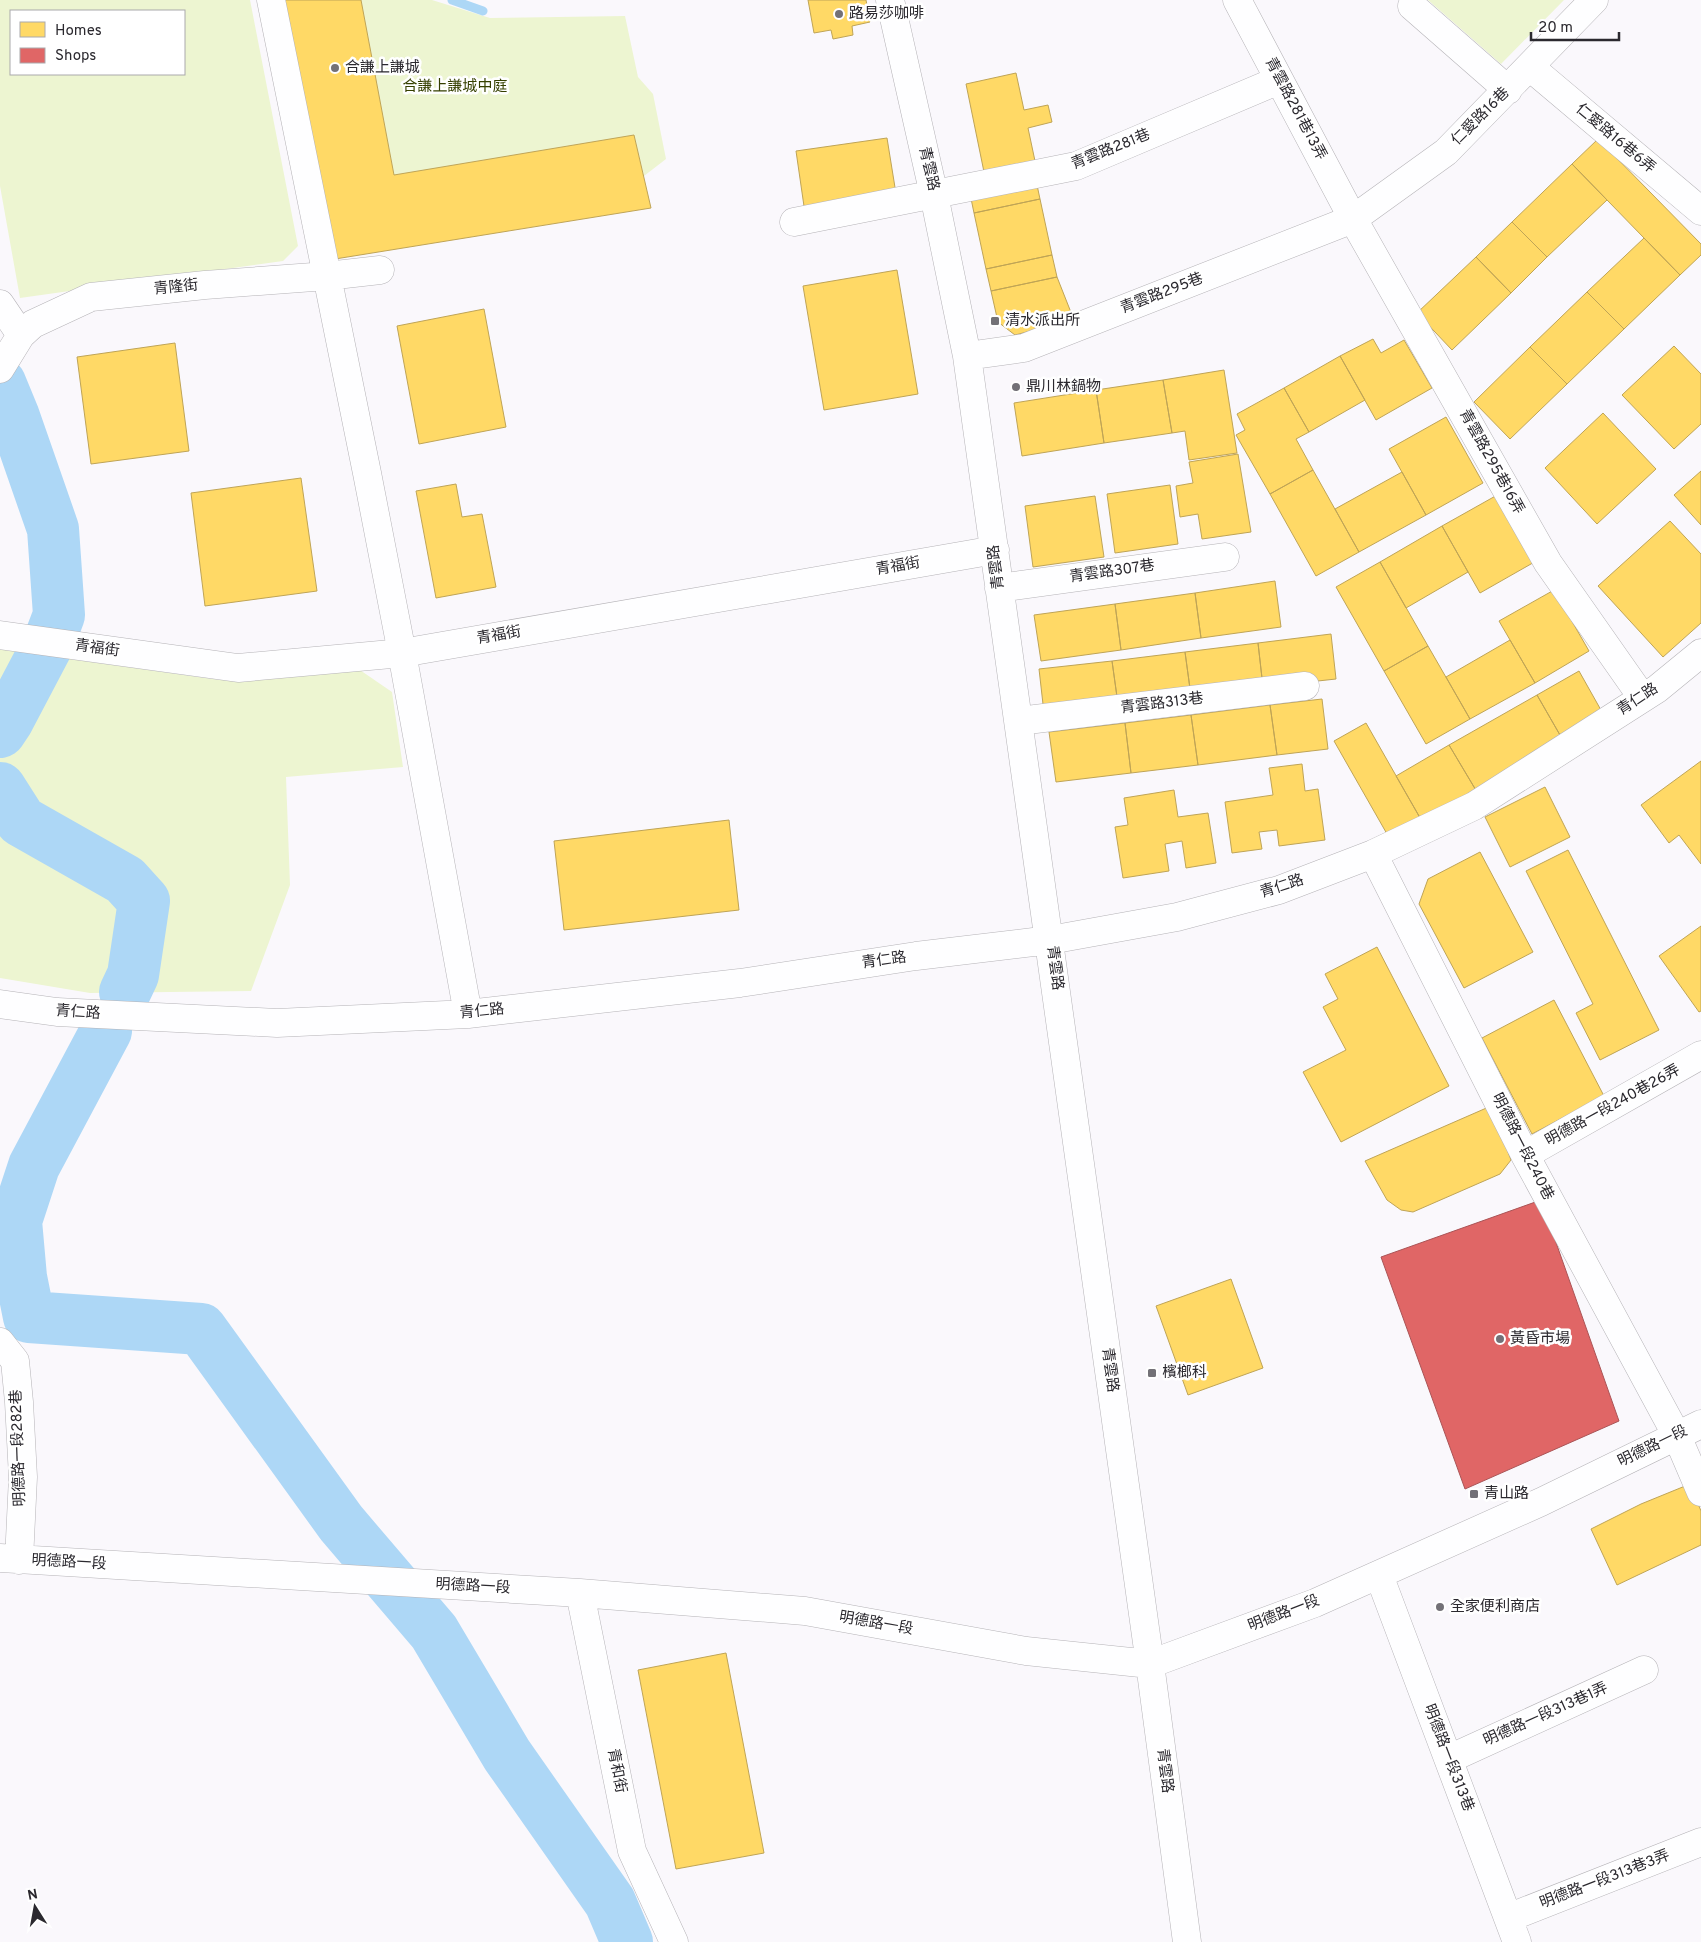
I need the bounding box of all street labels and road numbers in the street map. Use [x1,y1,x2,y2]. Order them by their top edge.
street label: 青雲路281巷13弄 [1260,54,1330,164]
street label: 仁愛路16巷 [1448,84,1514,150]
street label: 仁愛路16巷6弄 [1571,100,1659,178]
street label: 青雲路281巷 [1069,125,1153,175]
street label: 青雲路 [914,145,942,193]
street label: 青雲路295巷 [1118,269,1206,319]
street label: 青隆街 [153,276,199,300]
street label: 青雲路295巷16弄 [1454,406,1528,518]
street label: 青雲路 [985,544,1009,590]
street label: 青福街 [874,554,922,580]
street label: 青雲路307巷 [1068,557,1156,587]
street label: 青福街 [475,623,523,649]
street label: 青福街 [73,636,121,662]
street label: 青仁路 [1614,680,1662,720]
street label: 青雲路313巷 [1119,689,1205,719]
street label: 青仁路 [1258,871,1306,903]
street label: 青雲路 [1041,944,1067,992]
street label: 青仁路 [860,948,908,974]
street label: 青仁路 [459,1000,505,1024]
street label: 青仁路 [55,1002,101,1024]
street label: 明德路一段240巷26弄 [1542,1060,1684,1151]
street label: 明德路一段240巷 [1487,1090,1558,1204]
street label: 青雲路 [1096,1346,1122,1394]
street label: 明德路一段282巷 [6,1389,31,1507]
street label: 明德路一段 [1615,1421,1691,1472]
street label: 明德路一段 [31,1551,107,1574]
street label: 明德路一段 [435,1575,511,1598]
street label: 明德路一段 [1245,1591,1322,1636]
street label: 明德路一段 [837,1607,915,1640]
street label: 明德路一段313巷1弄 [1480,1678,1611,1751]
street label: 明德路一段313巷 [1419,1701,1478,1814]
street label: 青和街 [602,1747,630,1795]
street label: 青雲路 [1152,1748,1176,1794]
street label: 明德路一段313巷3弄 [1537,1846,1673,1914]

